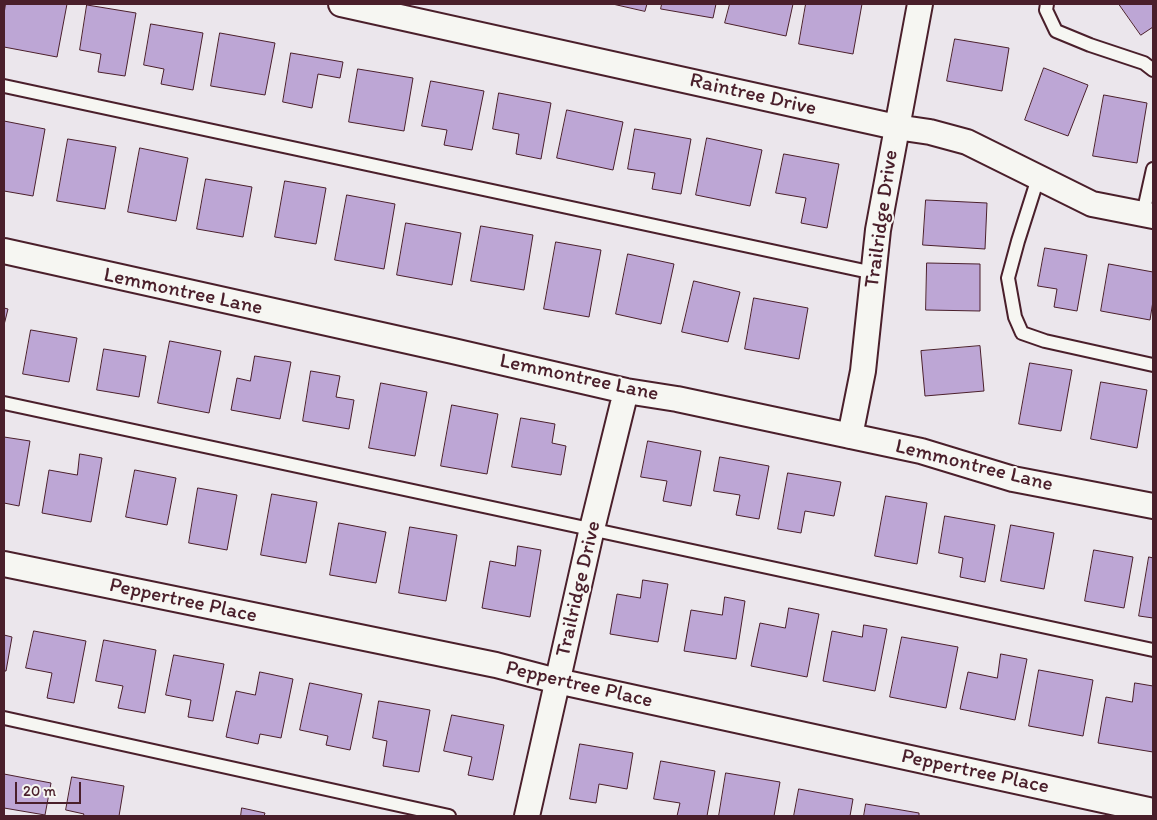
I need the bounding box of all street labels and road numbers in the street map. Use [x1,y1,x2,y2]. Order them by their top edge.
street label: Raintree Drive [687,68,819,122]
street label: Trailridge Drive [860,148,904,290]
street label: Lemmontree Lane [101,263,265,321]
street label: Lemmontree Lane [497,349,661,407]
street label: Lemmontree Lane [892,434,1056,498]
street label: Trailridge Drive [551,519,607,659]
street label: Peppertree Place [107,573,259,629]
street label: Peppertree Place [503,656,655,714]
street label: Peppertree Place [899,744,1051,800]

